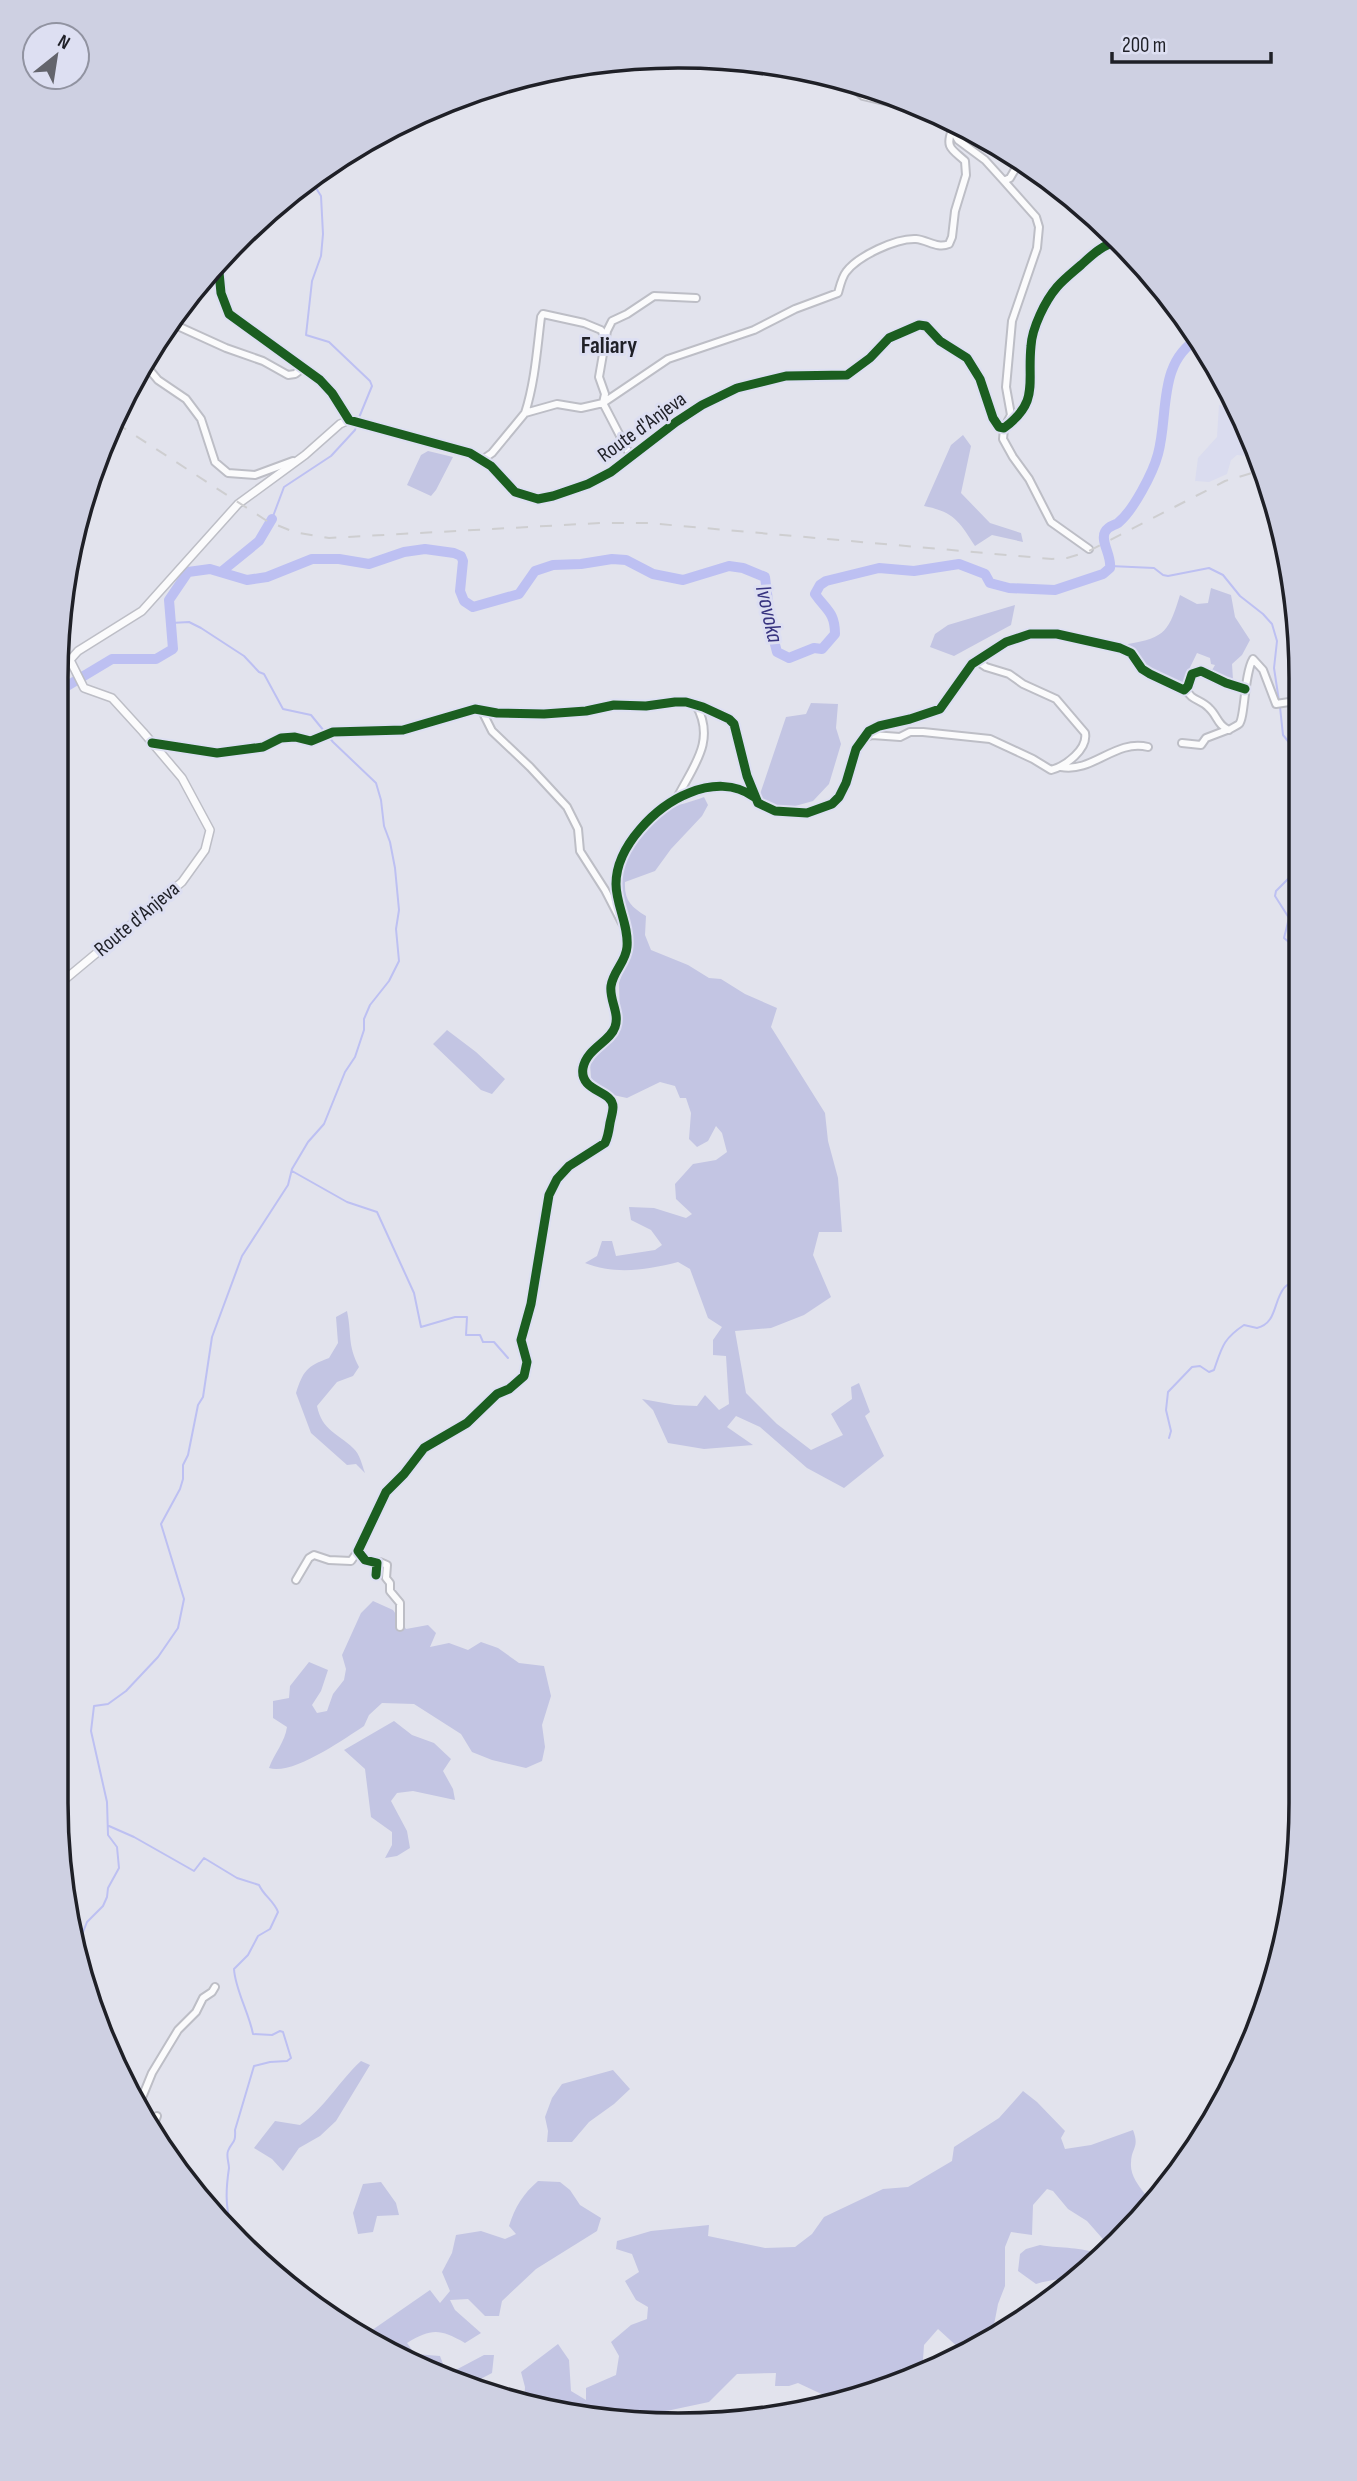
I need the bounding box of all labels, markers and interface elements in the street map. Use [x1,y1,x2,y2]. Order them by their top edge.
north arrow [21,21,91,91]
scale bar [1112,21,1271,65]
text: N [54,30,74,55]
text: 200 m [1122,33,1166,58]
district label: Faliary [581,331,637,360]
street label: Route d'Anjeva [593,387,691,467]
water label: Ivovoka [749,583,789,646]
street label: Route d'Anjeva [89,876,185,962]

